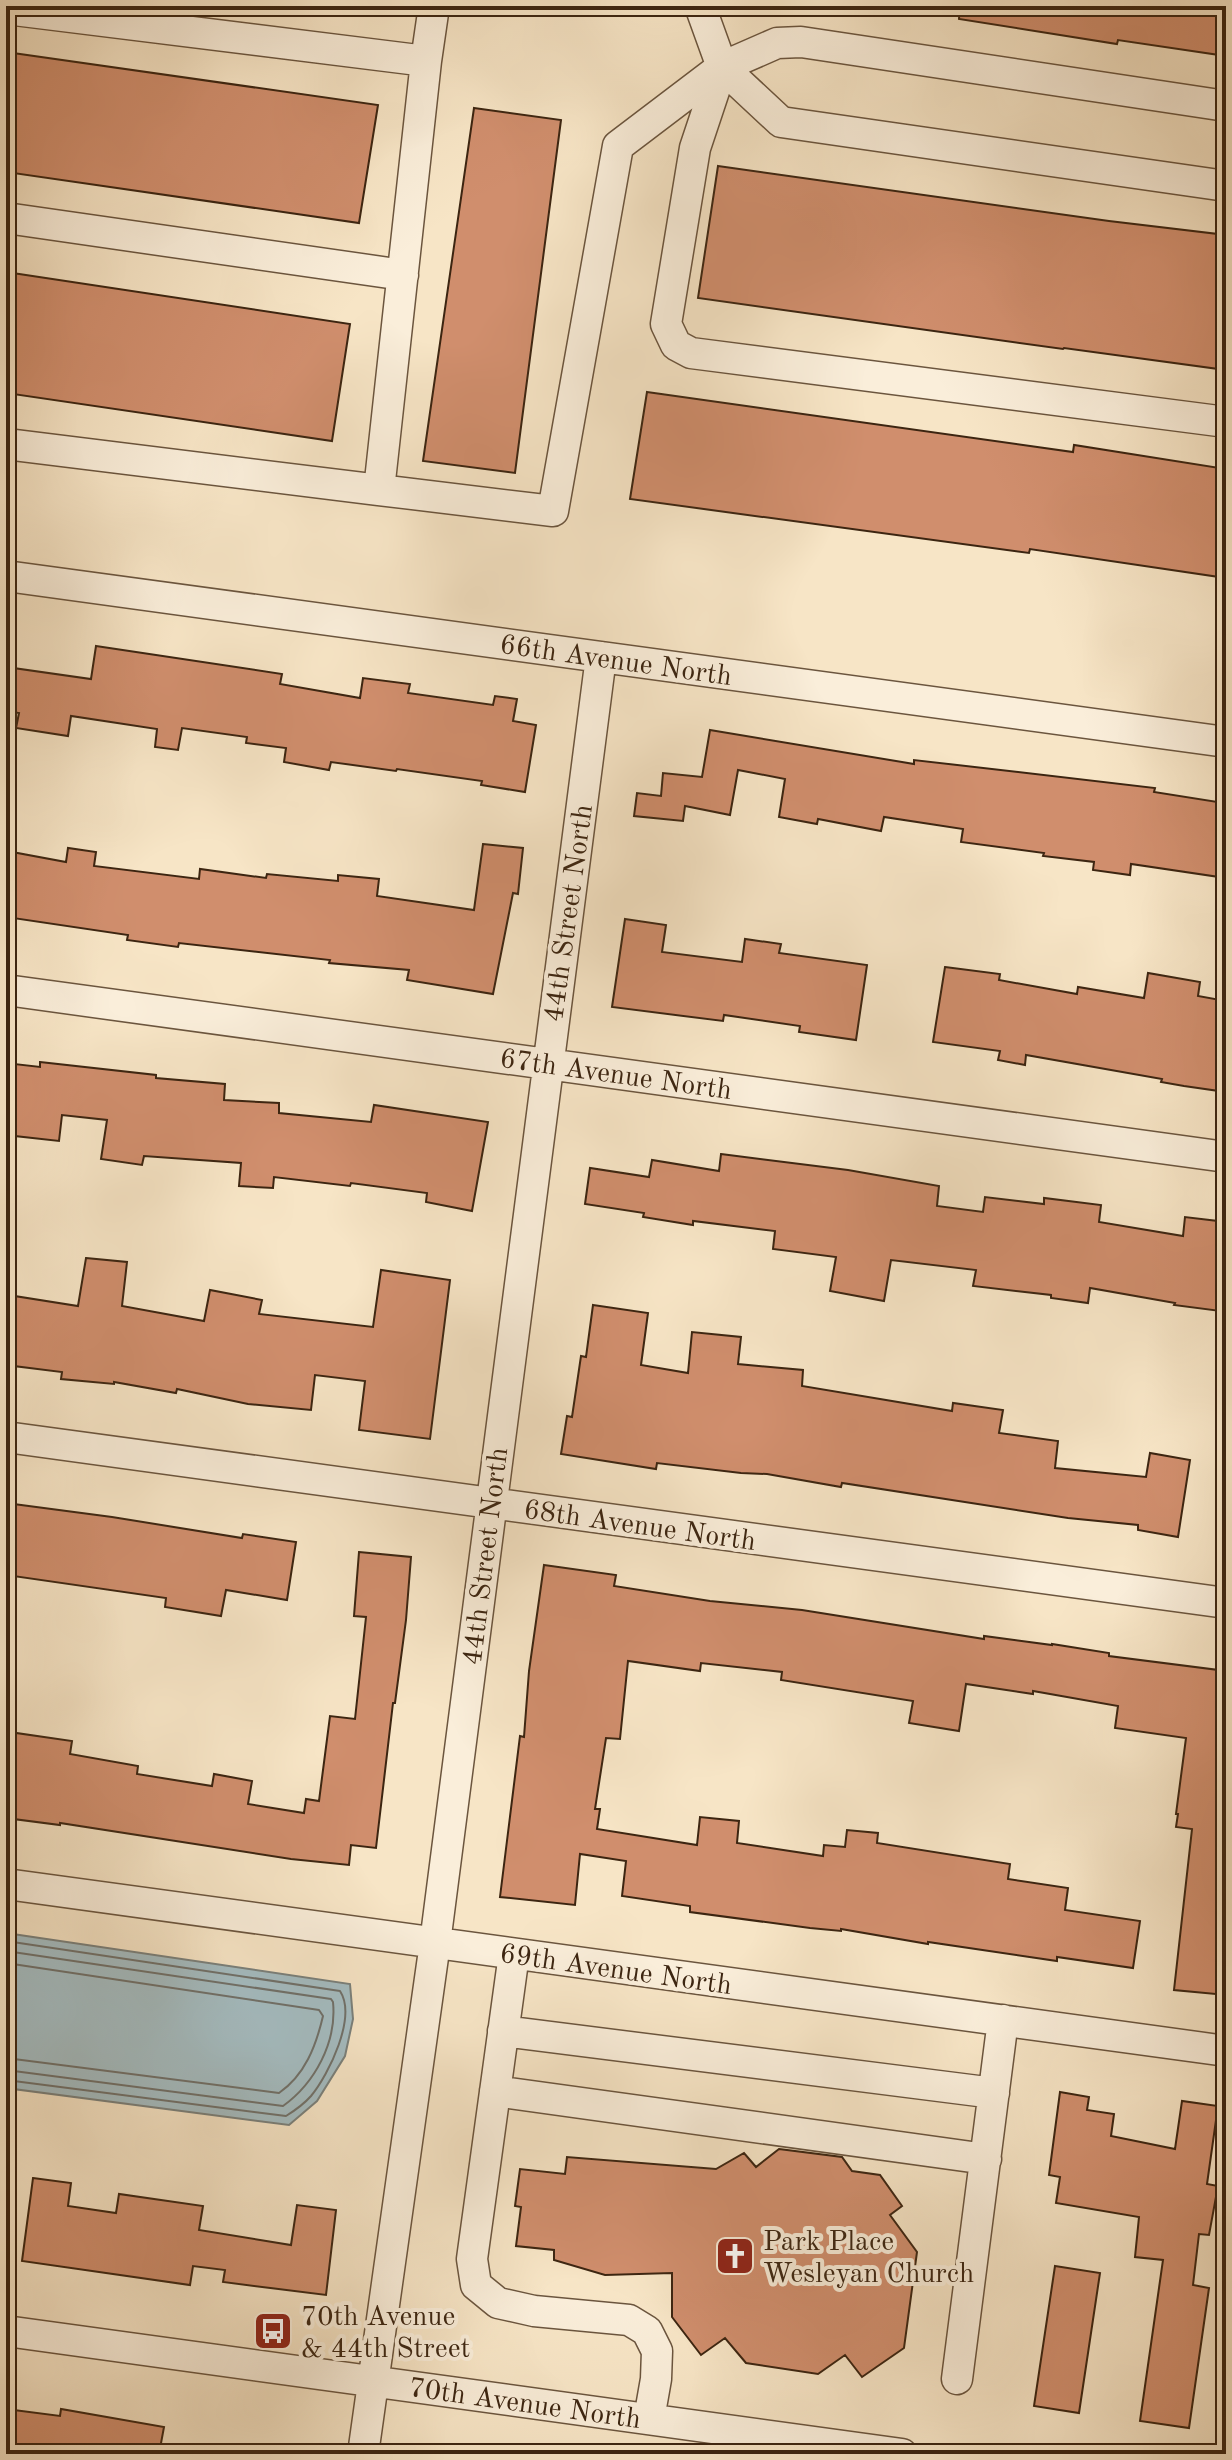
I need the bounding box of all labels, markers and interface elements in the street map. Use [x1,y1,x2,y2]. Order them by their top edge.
street label: 66th Avenue North [498,632,733,692]
street label: 44th Street North [541,803,599,1024]
street label: 67th Avenue North [498,1046,733,1106]
street label: 44th Street North [460,1446,514,1667]
street label: 68th Avenue North [522,1497,757,1557]
street label: 69th Avenue North [498,1941,733,2001]
place label: Park Place Wesleyan Church [763,2229,974,2289]
church icon: Park Place Wesleyan Church [714,2235,756,2277]
place label: 70th Avenue & 44th Street [301,2304,470,2364]
bus stop icon: 70th Avenue & 44th Street [252,2310,294,2352]
street label: 70th Avenue North [407,2375,642,2435]

